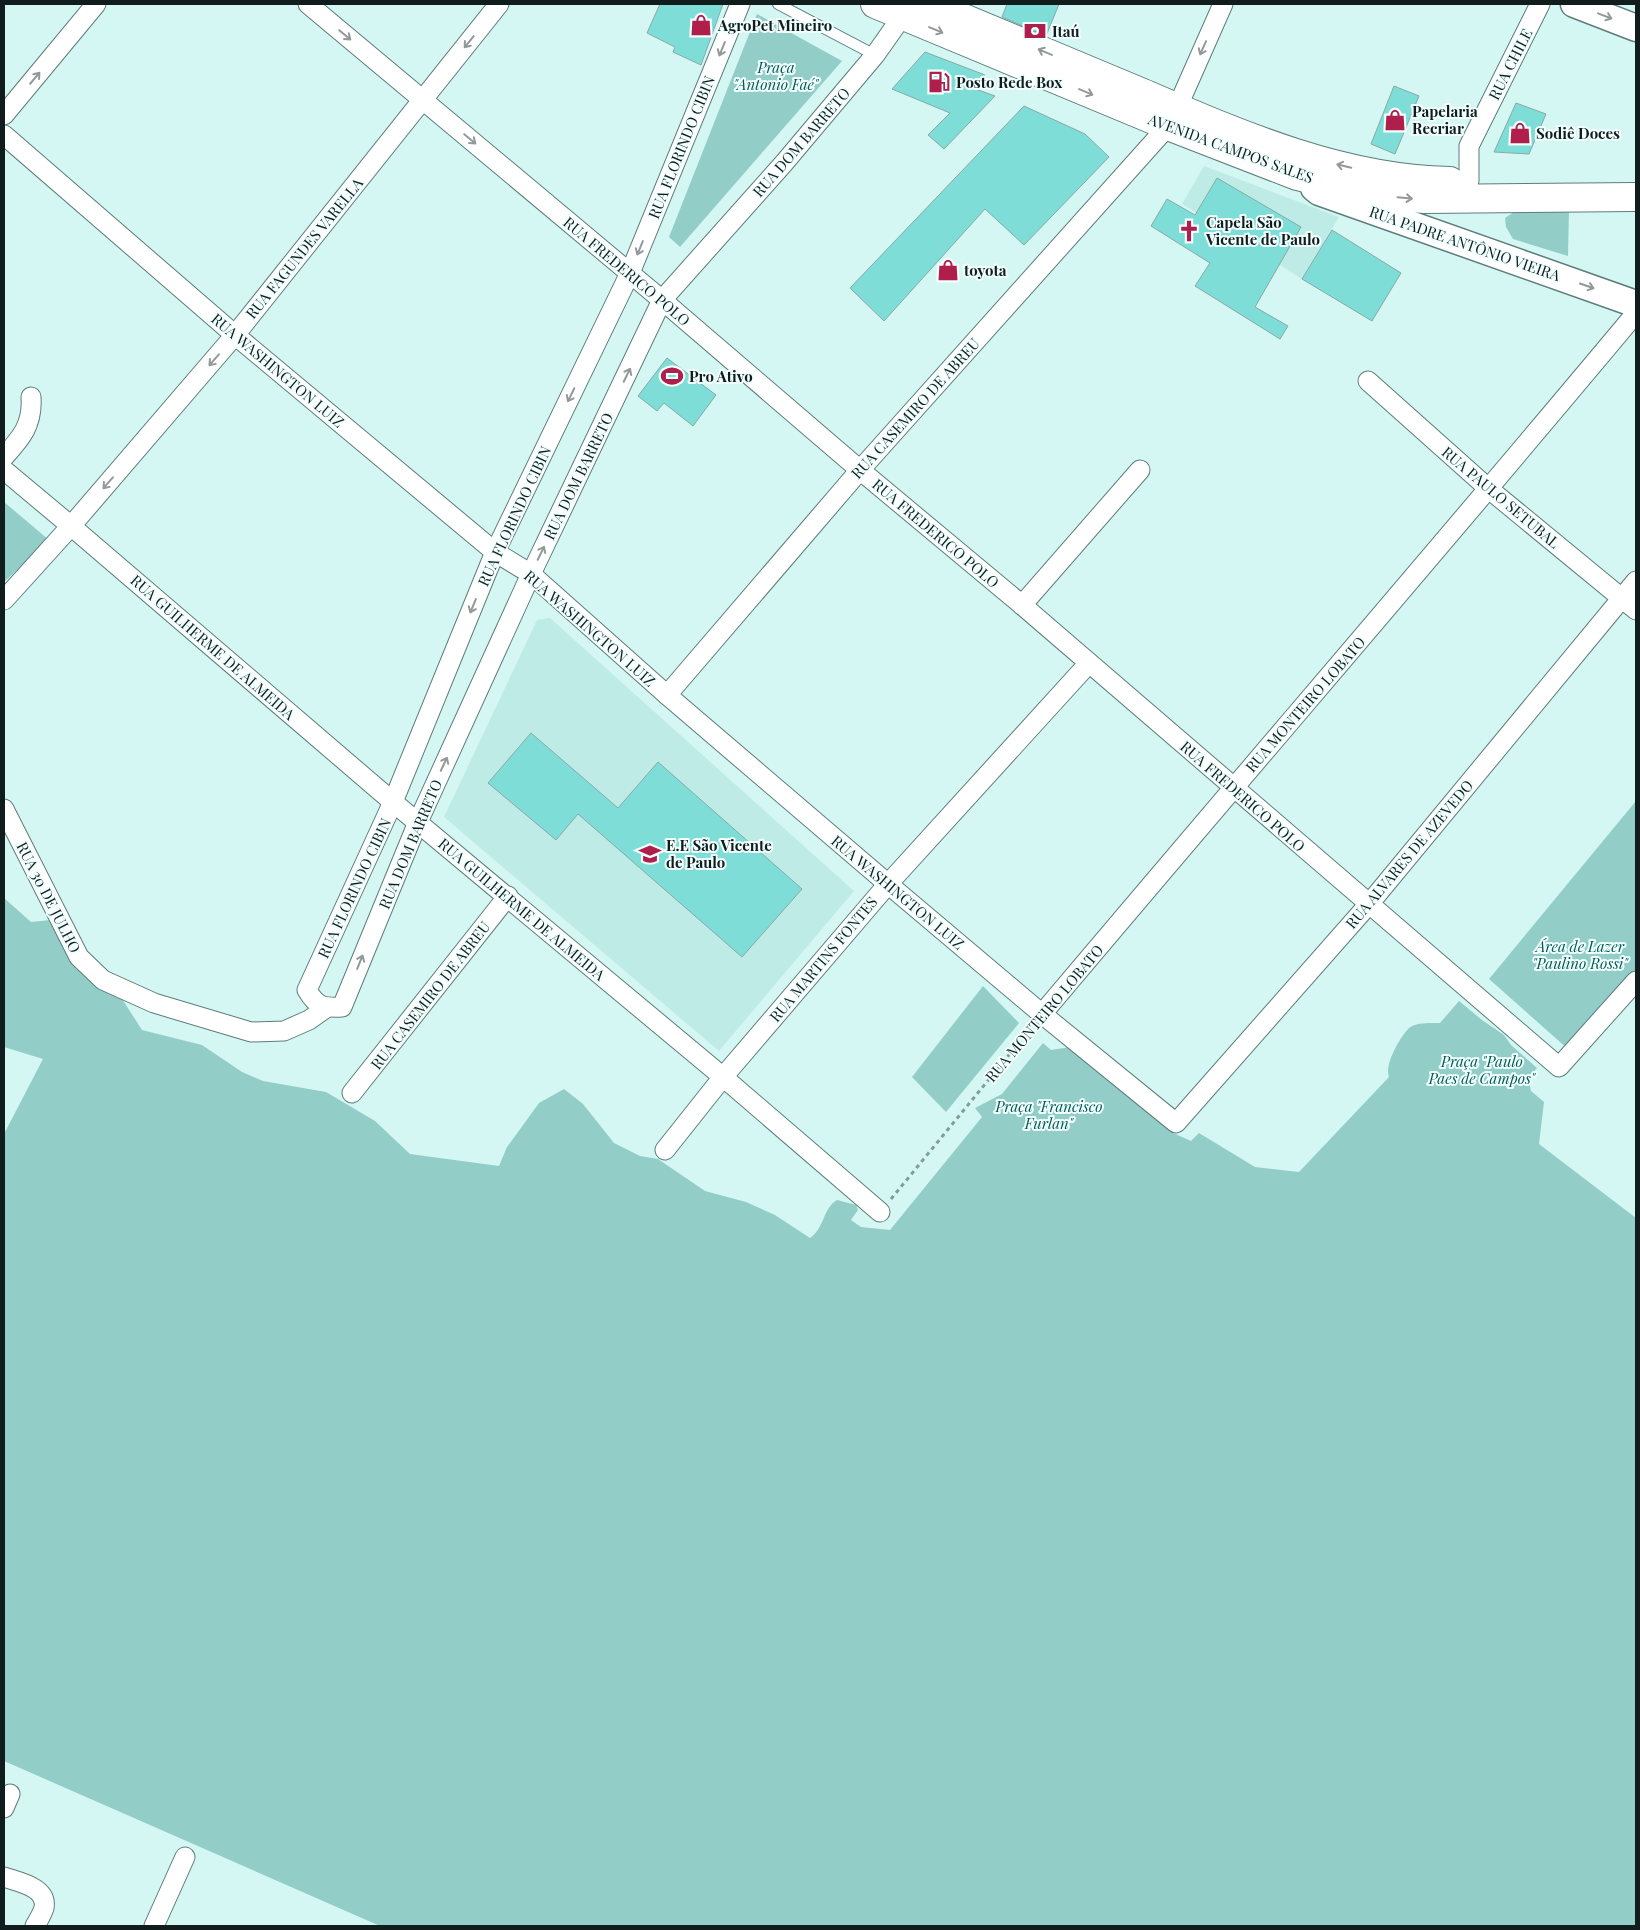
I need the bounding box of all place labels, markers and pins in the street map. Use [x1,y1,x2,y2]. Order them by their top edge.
shop icon: AgroPet Mineiro [688,12,714,38]
place label: AgroPet Mineiro [717,15,832,35]
bank icon: Itaú [1022,18,1048,44]
place label: Itaú [1052,21,1080,41]
fuel station icon: Posto Rede Box [926,69,952,95]
place label: Posto Rede Box [956,72,1063,92]
place label: Papelaria Recriar [1412,101,1478,138]
shop icon: Papelaria Recriar [1382,107,1408,133]
shop icon: Sodiê Doces [1507,120,1533,146]
place label: Sodiê Doces [1536,123,1620,143]
place label: Capela São Vicente de Paulo [1205,212,1320,249]
church icon: Capela São Vicente de Paulo [1176,218,1202,244]
shop icon: toyota [935,257,961,283]
place label: toyota [963,260,1007,280]
sports icon: Pro Ativo [659,363,685,389]
place label: Pro Ativo [689,366,753,386]
place label: E.E São Vicente de Paulo [666,835,772,872]
school or university icon: E.E São Vicente de Paulo [637,841,663,867]

